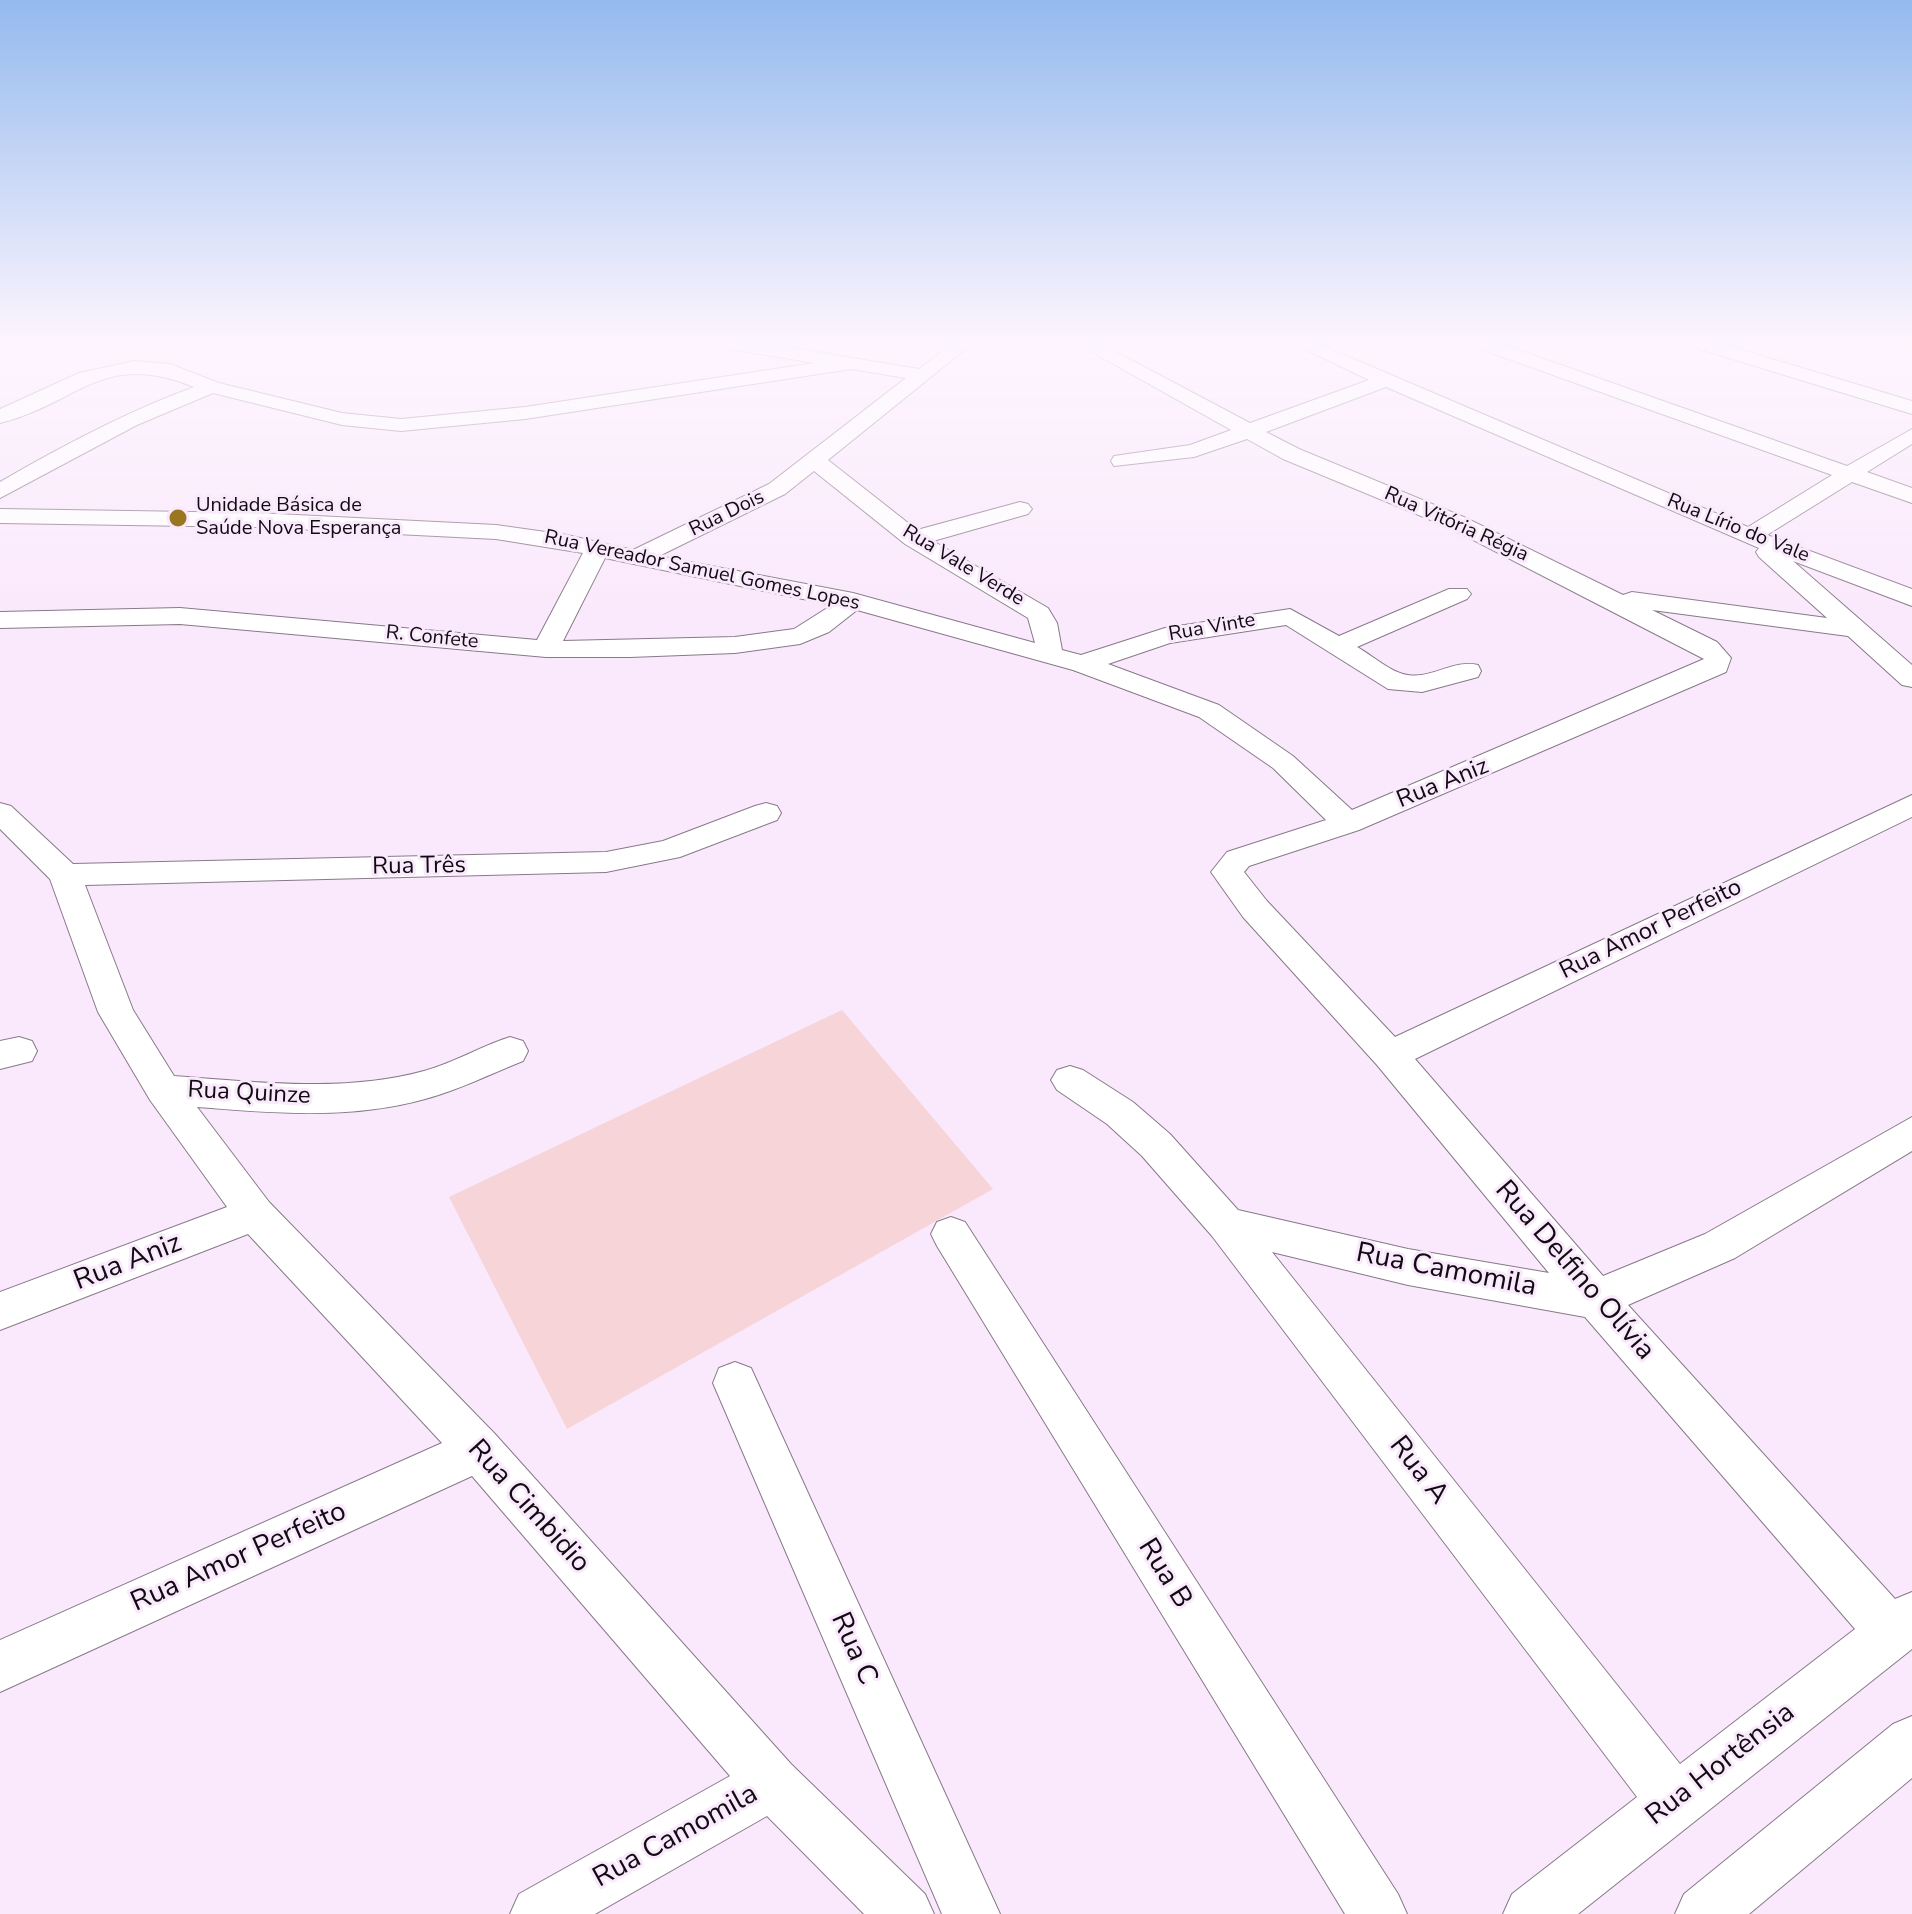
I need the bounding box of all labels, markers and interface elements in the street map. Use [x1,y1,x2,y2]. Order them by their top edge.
street label: Rua Vitória Régia [1380,483,1532,567]
street label: Rua Dois [686,486,768,542]
street label: Rua Lírio do Vale [1663,489,1813,569]
place label: Unidade Básica de Saúde Nova Esperança [196,494,401,541]
marker: Unidade Básica de Saúde Nova Esperança [167,507,189,529]
street label: Rua Vale Verde [898,520,1028,612]
street label: Rua Vereador Samuel Gomes Lopes [542,526,862,616]
street label: Rua Vinte [1167,609,1257,647]
street label: R. Confete [384,621,480,655]
street label: Rua Aniz [1393,753,1493,815]
street label: Rua Três [372,852,466,882]
street label: Rua Amor Perfeito [1555,873,1747,987]
street label: Rua Quinze [187,1076,311,1112]
street label: Rua Delfino Olívia [1487,1174,1661,1368]
street label: Rua Aniz [70,1227,186,1299]
street label: Rua Camomila [1353,1237,1539,1305]
street label: Rua A [1381,1430,1455,1512]
street label: Rua Cimbidio [460,1434,596,1580]
street label: Rua Amor Perfeito [126,1495,352,1621]
street label: Rua B [1130,1533,1198,1615]
street label: Rua C [822,1608,884,1690]
street label: Rua Hortênsia [1640,1697,1802,1833]
street label: Rua Camomila [588,1778,764,1896]

